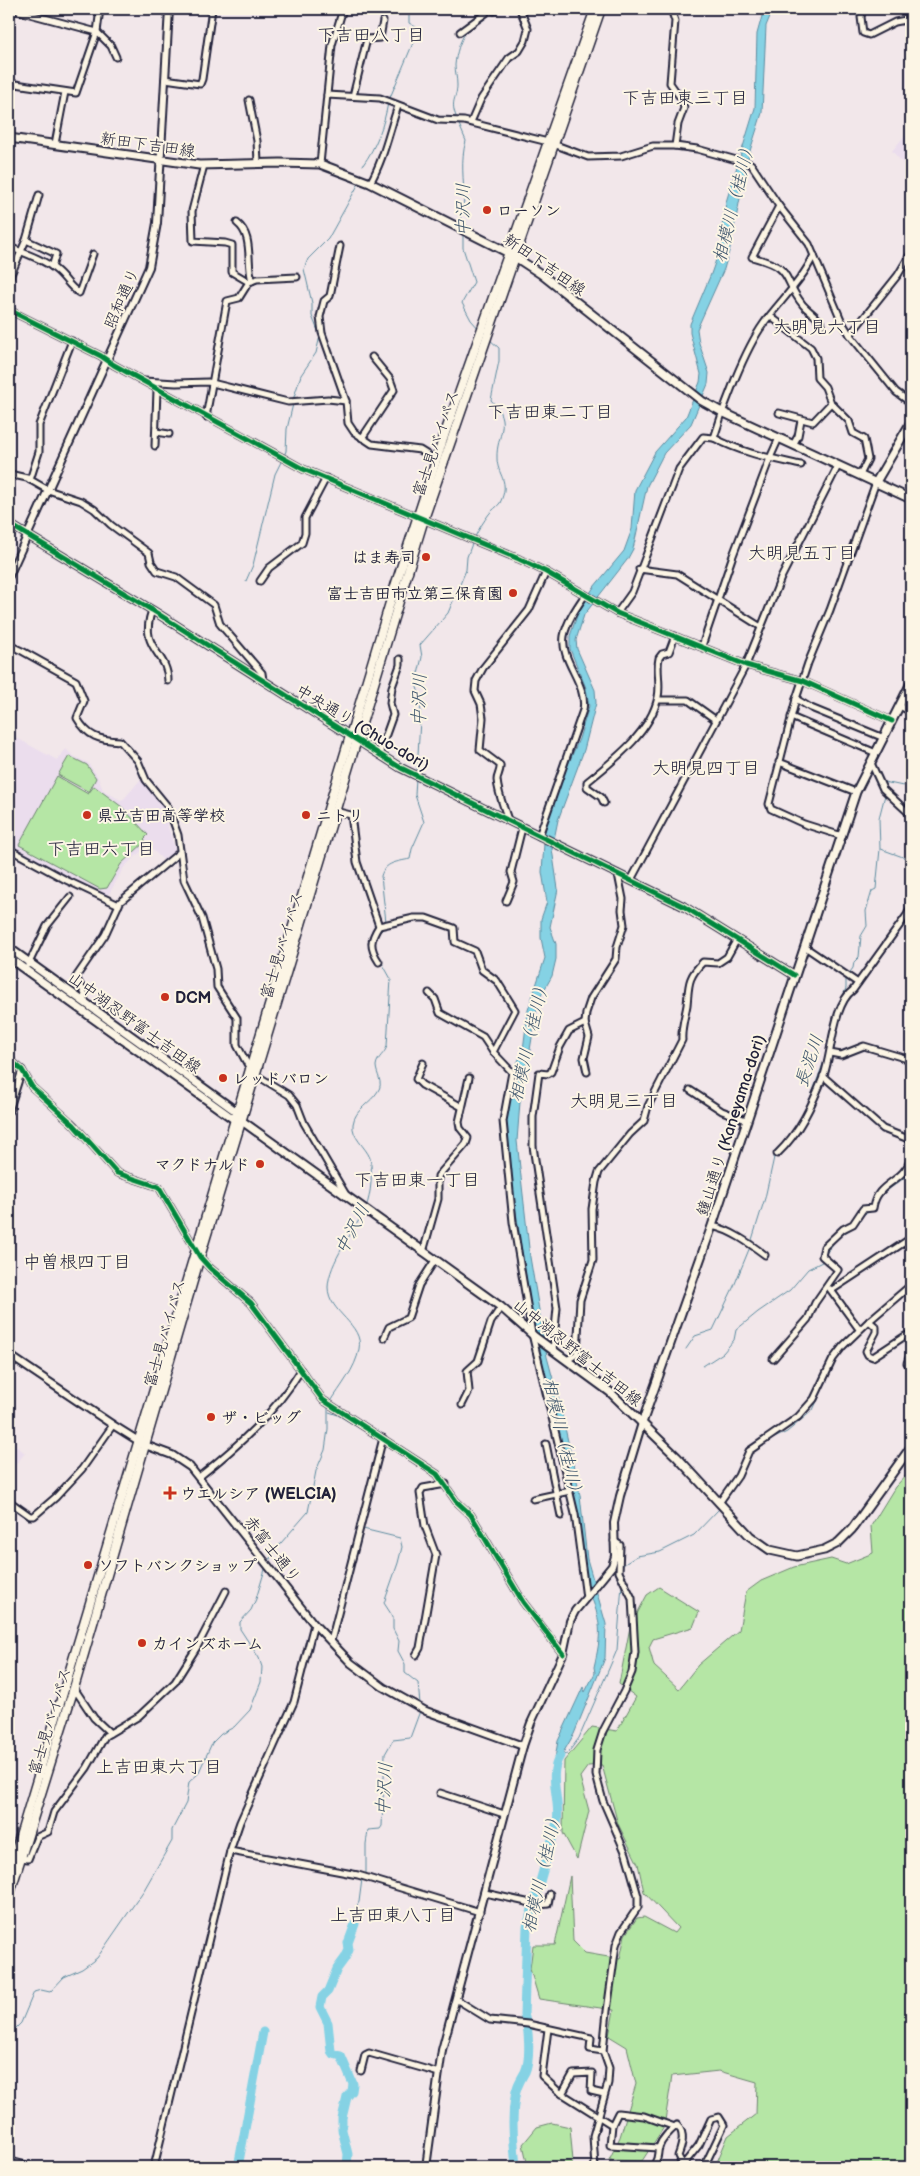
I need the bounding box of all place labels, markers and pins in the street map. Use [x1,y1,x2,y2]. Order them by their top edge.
place label: ローソン [497,202,561,221]
marker: ローソン [481,204,493,216]
place label: はま寿司 [352,549,416,568]
marker: はま寿司 [420,551,432,563]
place label: 富士吉田市立第三保育園 [327,585,503,604]
marker: 富士吉田市立第三保育園 [507,587,519,599]
place label: 県立吉田高等学校 [97,807,225,826]
place label: ニトリ [316,807,364,826]
marker: 県立吉田高等学校 [81,809,93,821]
marker: ニトリ [300,809,312,821]
place label: DCM [175,989,211,1008]
marker: DCM [159,991,171,1003]
place label: レッドバロン [233,1070,329,1089]
marker: レッドバロン [217,1072,229,1084]
place label: マクドナルド [155,1156,250,1175]
marker: マクドナルド [254,1158,266,1170]
place label: ザ・ビッグ [221,1409,301,1428]
marker: ザ・ビッグ [205,1411,217,1423]
place label: ウエルシア (WELCIA) [180,1485,337,1504]
marker: ウエルシア (WELCIA) [164,1487,176,1499]
place label: ソフトバンクショップ [98,1557,257,1576]
marker: ソフトバンクショップ [82,1559,94,1571]
place label: カインズホーム [152,1635,263,1654]
marker: カインズホーム [136,1637,148,1649]

